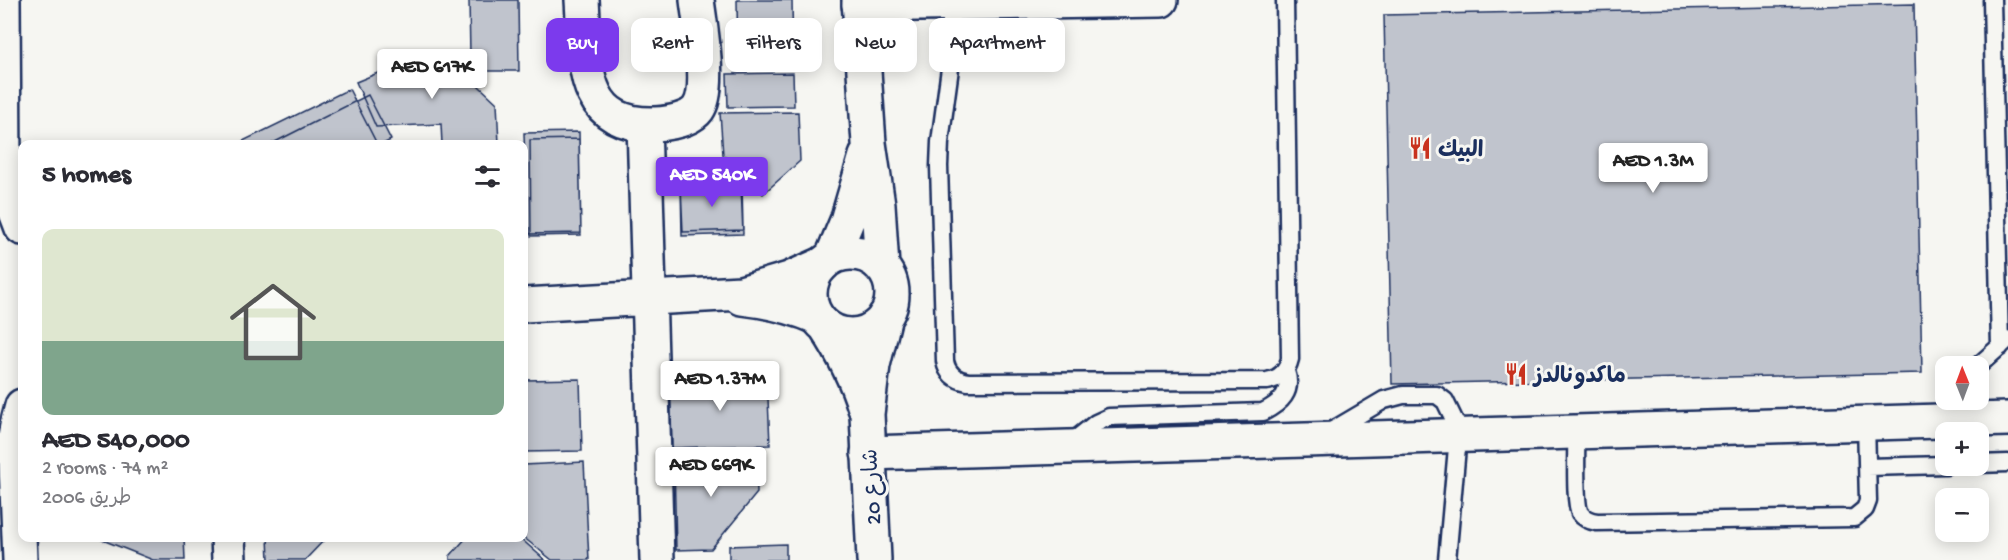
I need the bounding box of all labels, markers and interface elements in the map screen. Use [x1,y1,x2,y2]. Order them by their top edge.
chip: Buy [546,18,619,72]
chip: Rent [631,18,713,72]
chip: Filters [725,18,822,72]
chip: New [834,18,917,72]
chip: Apartment [929,18,1065,72]
pin: AED 617K [370,49,494,100]
text: AED 617K [391,57,473,80]
restaurant icon: البيك [1407,135,1433,161]
place label: البيك [1438,139,1483,165]
pin: AED 1.3M [1591,143,1715,194]
text: AED 1.3M [1613,151,1693,174]
pin: AED 540K [650,157,774,208]
icon: filters [471,160,504,193]
text: 5 homes [42,161,131,192]
text: AED 540K [670,165,754,188]
icon: home [219,268,327,376]
north arrow [1935,356,1989,410]
map controls [1935,356,1989,542]
pin: AED 1.37M [651,361,789,412]
restaurant icon: ماكدونالدز [1503,361,1529,387]
place label: ماكدونالدز [1532,365,1626,391]
text: AED 1.37M [674,369,766,392]
button: + [1935,422,1989,476]
text: AED 540,000 [42,427,190,458]
pin: AED 669K [649,447,773,498]
street label: شارع 20 [859,448,889,525]
text: AED 669K [669,455,753,478]
text: 2 rooms · 74 m² [42,458,168,481]
text: طريق 2006 [42,488,131,511]
button: − [1935,488,1989,542]

